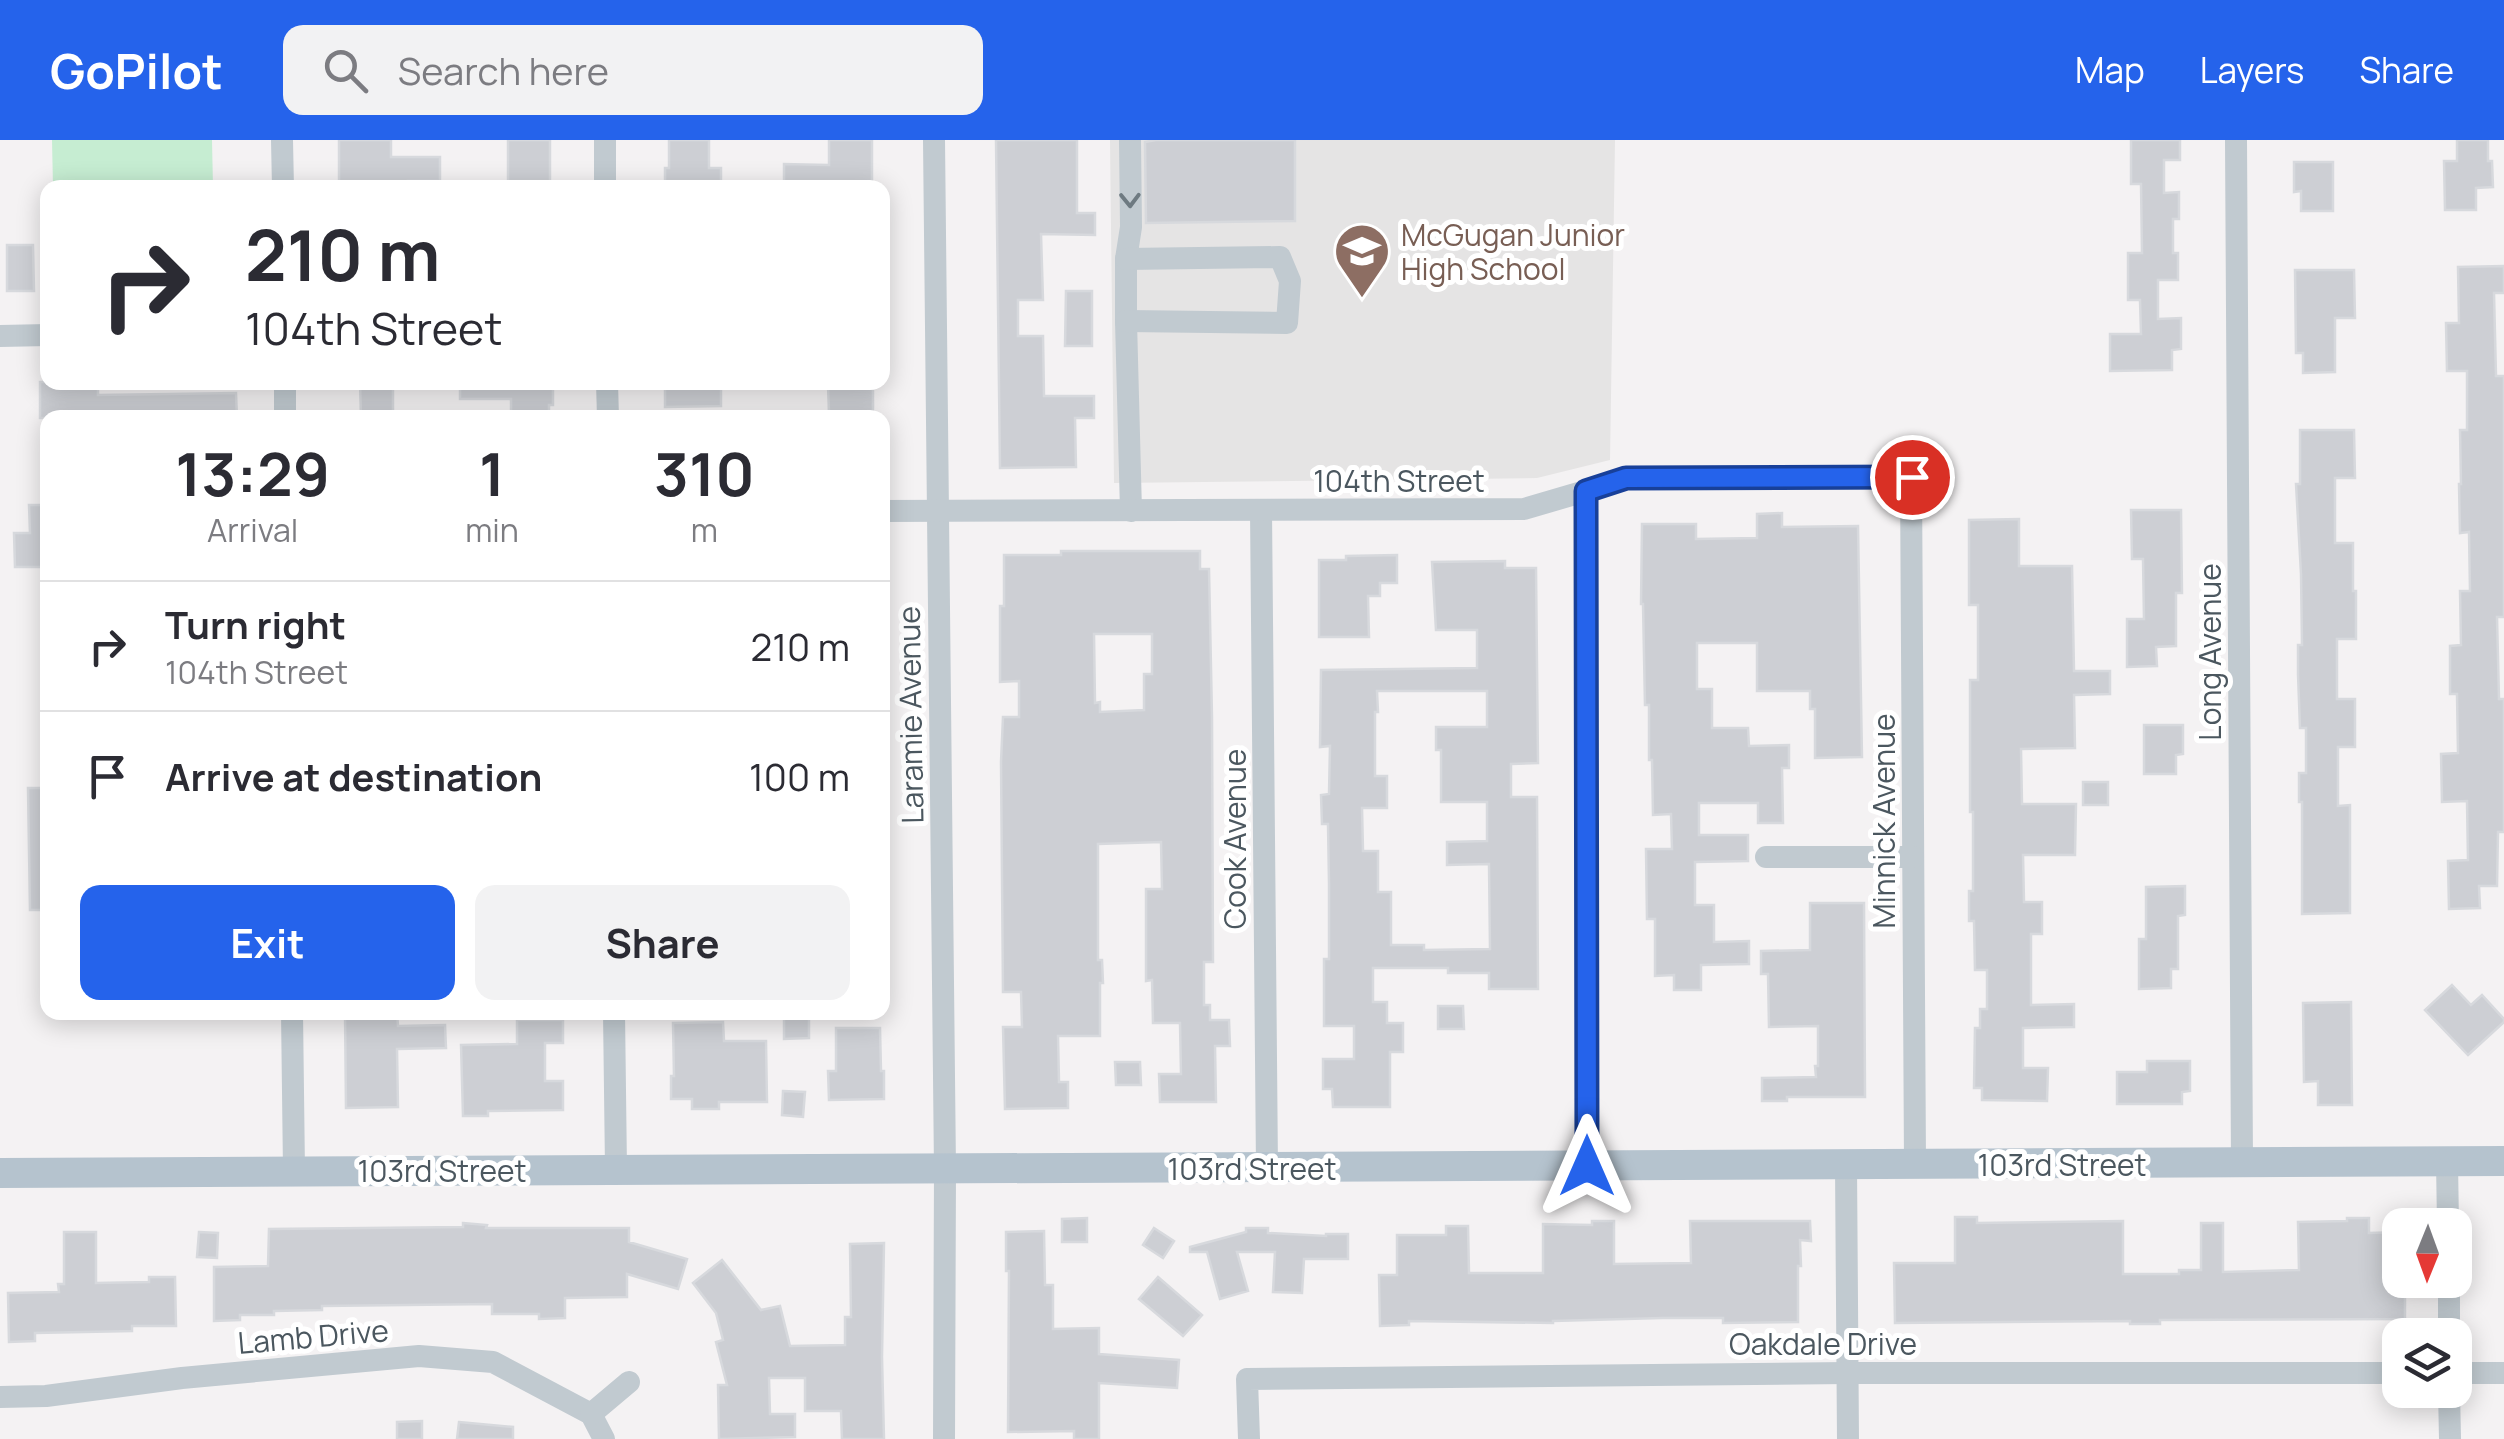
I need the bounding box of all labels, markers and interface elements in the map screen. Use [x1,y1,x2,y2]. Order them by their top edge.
search box [283,25,983,115]
text: GoPilot [50,38,223,103]
icon: search [318,43,373,98]
text: Search here [398,44,609,96]
text: Map [2075,46,2145,94]
text: Layers [2200,46,2304,94]
text: Share [2359,46,2454,94]
one-way arrow [1119,192,1141,208]
text: 210 m [245,206,440,302]
place label: McGugan Junior High School [1401,214,1625,289]
icon: right [80,220,210,350]
school or university icon: McGugan Junior High School [1332,221,1392,300]
text: 104th Street [245,297,502,359]
text: 13:29 [175,432,330,514]
text: 1 [479,432,505,514]
text: 310 [654,432,755,514]
pin [1870,435,1955,520]
icon: arrive [1885,450,1940,505]
street label: 104th Street [1313,460,1485,501]
text: Arrival [207,508,298,552]
text: min [465,508,519,552]
text: m [691,508,718,552]
street label: Long Avenue [2189,563,2230,741]
text: Turn right [165,598,346,650]
street label: Laramie Avenue [888,606,932,824]
icon: right [80,619,135,674]
text: 210 m [751,620,850,672]
text: 104th Street [165,650,348,694]
street label: Minnick Avenue [1863,713,1904,929]
icon: arrive [80,749,135,804]
street label: Cook Avenue [1214,749,1255,929]
text: Arrive at destination [165,750,542,802]
text: 100 m [749,750,850,802]
button: Exit [80,885,455,1000]
button: Share [475,885,850,1000]
position arrow [1535,1114,1639,1218]
street label: 103rd Street [1978,1144,2147,1185]
street label: 103rd Street [1168,1148,1337,1189]
street label: 103rd Street [358,1150,527,1191]
north arrow [2382,1208,2472,1298]
map controls [2382,1208,2472,1408]
street label: Lamb Drive [236,1309,390,1363]
button: layers [2382,1318,2472,1408]
street label: Oakdale Drive [1729,1323,1917,1364]

